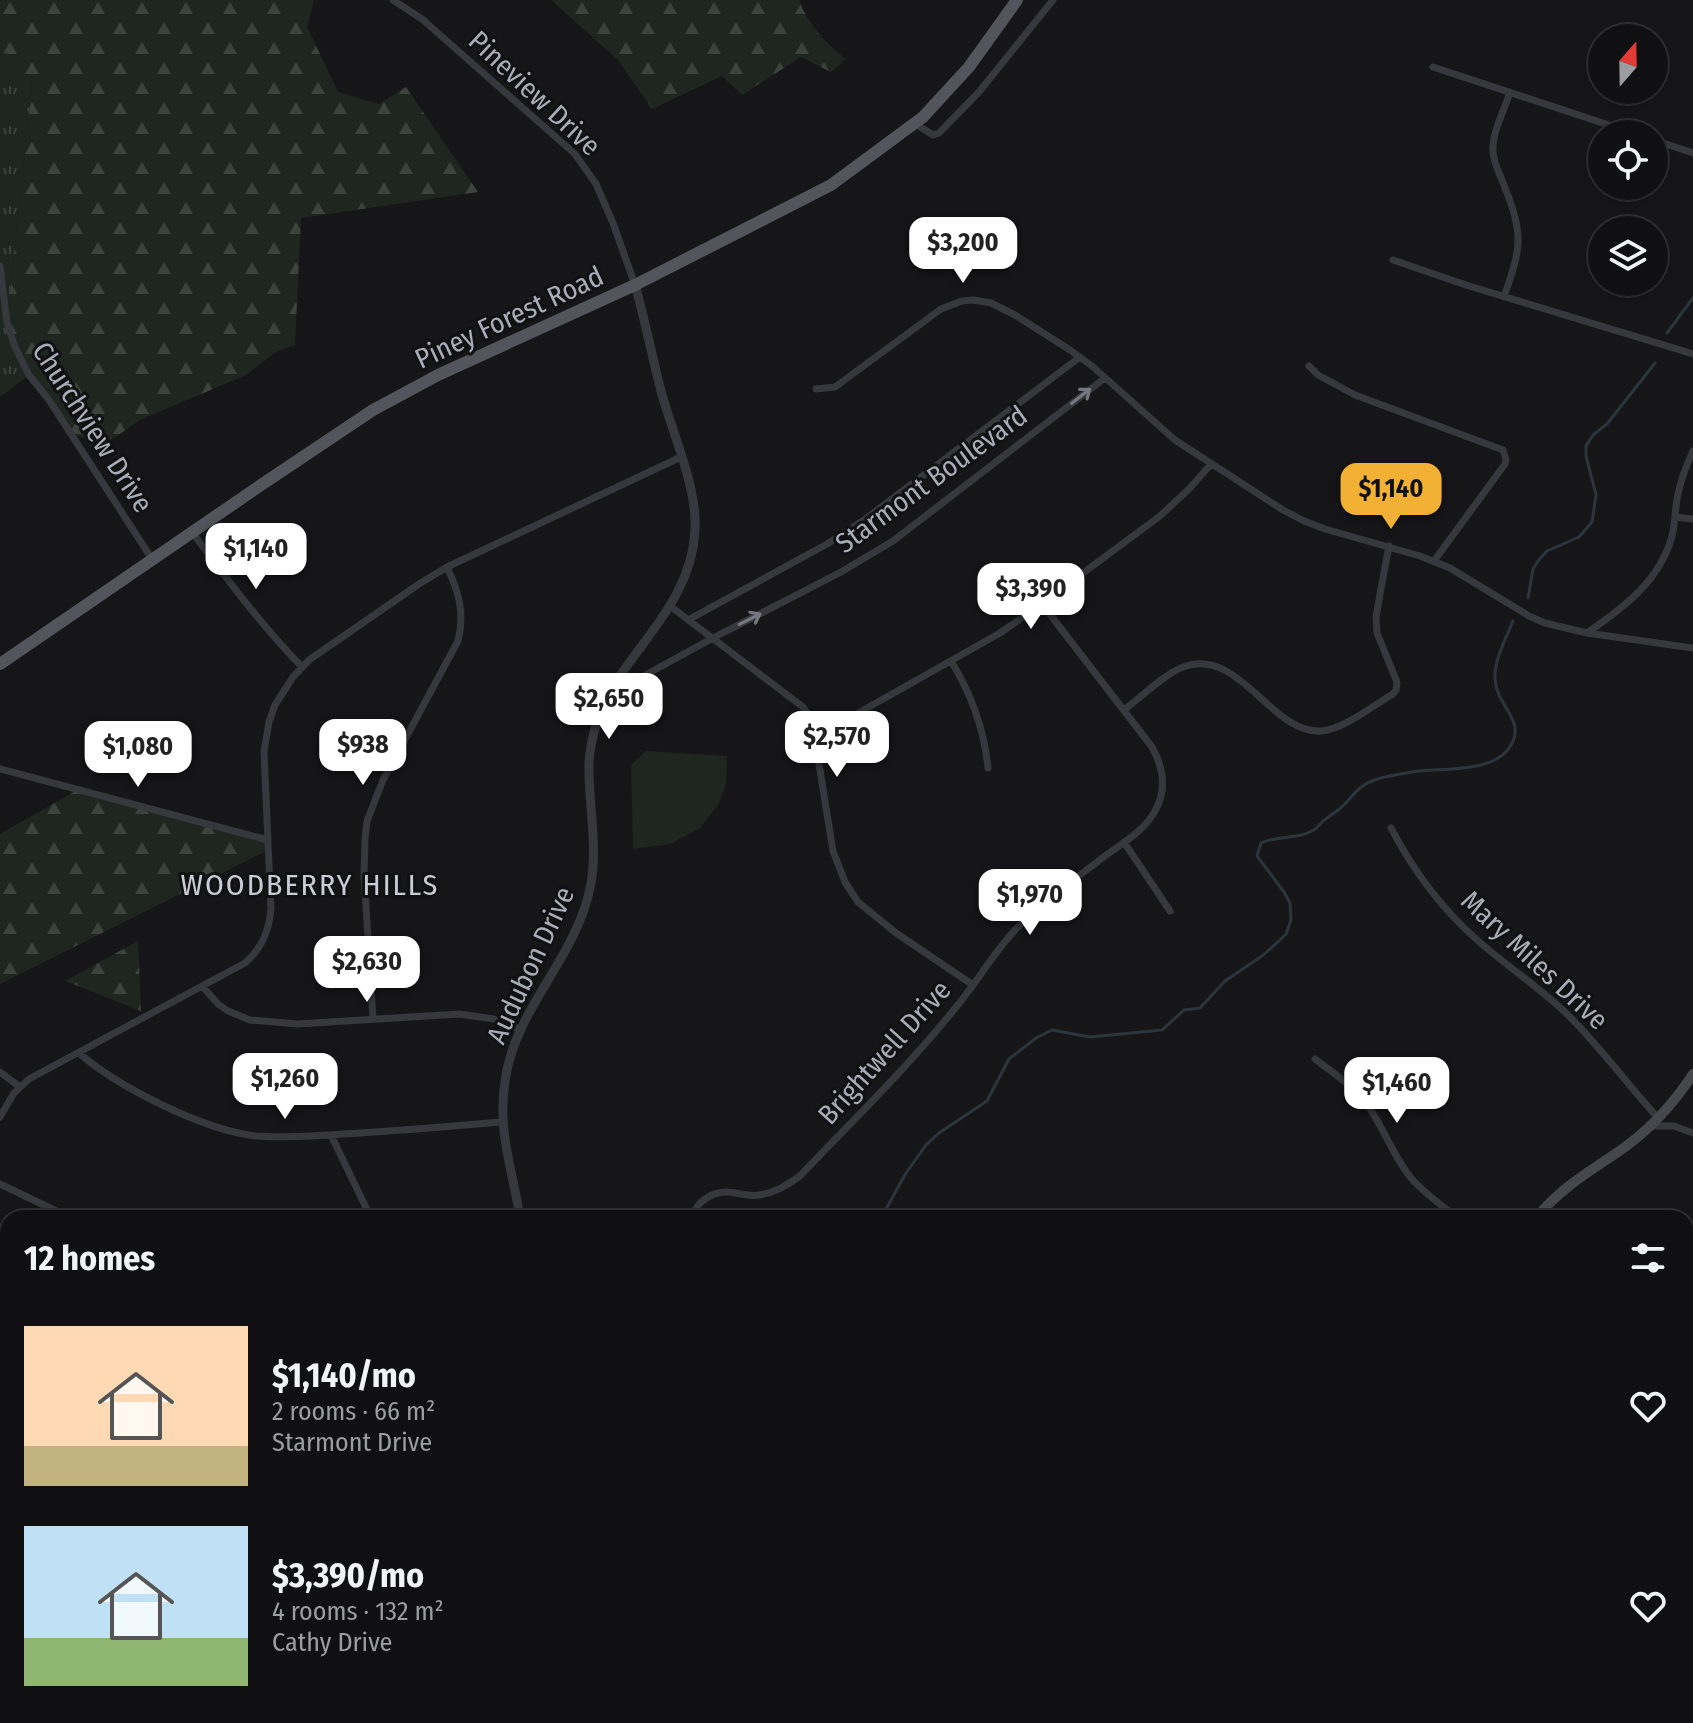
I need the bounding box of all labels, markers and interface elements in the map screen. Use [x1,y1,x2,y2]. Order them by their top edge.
street label: Pineview Drive [462,24,607,163]
north arrow [1588,24,1668,104]
map controls [1588,24,1668,296]
button: locate [1588,120,1668,200]
button: layers [1588,216,1668,296]
pin: $3,200 [898,217,1028,285]
text: $3,200 [927,227,999,258]
street label: Piney Forest Road [410,259,609,375]
street label: Churchview Drive [25,336,160,519]
one-way arrow [1069,388,1091,405]
street label: Starmont Boulevard [829,399,1033,560]
pin: $1,140 [1326,463,1456,531]
text: $1,140 [1359,473,1423,504]
pin: $1,140 [191,523,321,591]
text: $1,140 [224,533,288,564]
pin: $3,390 [966,563,1096,631]
text: $3,390 [995,573,1067,604]
one-way arrow [737,611,761,626]
pin: $2,650 [544,673,674,741]
text: $2,650 [574,683,644,714]
pin: $2,570 [772,711,902,779]
pin: $938 [316,719,410,787]
pin: $1,080 [73,721,203,789]
text: $2,570 [803,721,871,752]
text: $938 [337,729,389,760]
text: $1,080 [103,731,173,762]
district label: WOODBERRY HILLS [180,867,440,903]
pin: $1,970 [965,869,1095,937]
text: $1,970 [997,879,1063,910]
street label: Audubon Drive [480,882,581,1049]
street label: Mary Miles Drive [1455,884,1615,1037]
pin: $2,630 [302,936,432,1004]
text: $2,630 [332,946,402,977]
street label: Brightwell Drive [811,974,958,1131]
pin: $1,260 [220,1053,350,1121]
pin: $1,460 [1332,1057,1462,1125]
text: $1,260 [251,1063,319,1094]
text: $1,460 [1362,1067,1432,1098]
icon: filters [1626,1236,1670,1280]
text: 12 homes [24,1238,155,1279]
text: $1,140/mo [272,1355,416,1396]
icon: home [88,1358,184,1454]
icon: heart [1626,1384,1670,1428]
text: 2 rooms · 66 m² [272,1396,435,1427]
text: Starmont Drive [272,1427,432,1458]
text: $3,390/mo [272,1555,424,1596]
icon: home [88,1558,184,1654]
icon: heart [1626,1584,1670,1628]
text: 4 rooms · 132 m² [272,1596,444,1627]
text: Cathy Drive [272,1627,392,1658]

